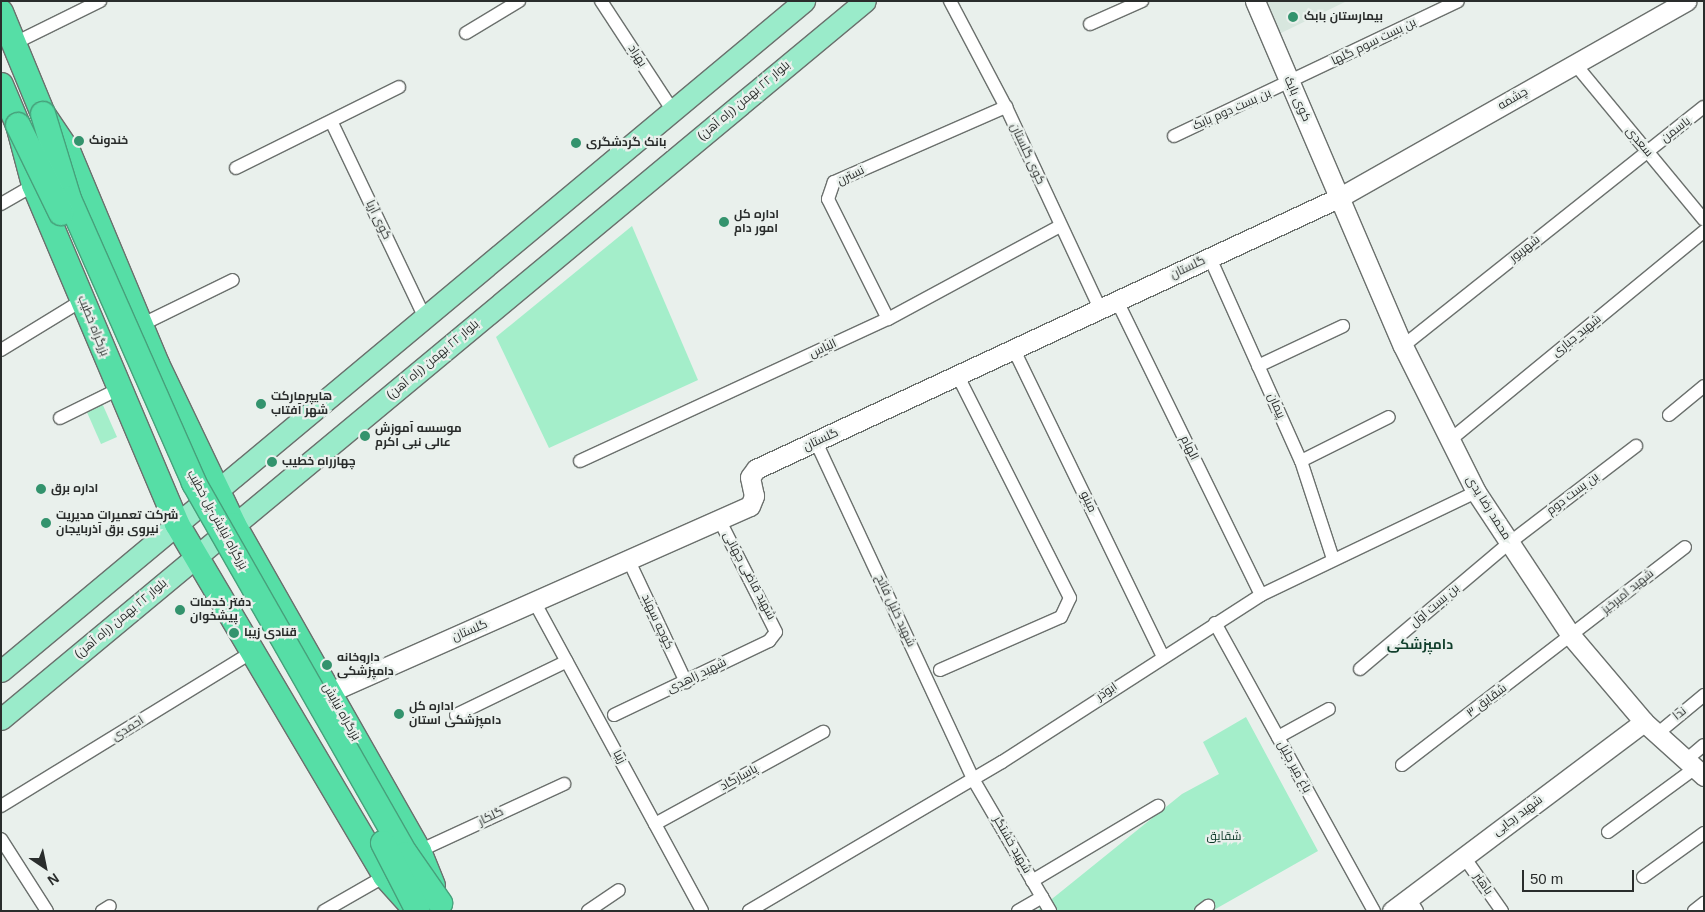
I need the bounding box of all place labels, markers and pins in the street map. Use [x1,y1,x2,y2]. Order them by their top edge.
marker: بیمارستان بابک [1286,10,1300,24]
place label: بیمارستان بابک [1304,10,1383,24]
place label: خندونک [89,134,128,148]
marker: خندونک [73,135,85,147]
place label: بانک گردشگری [586,136,666,150]
marker: بانک گردشگری [570,137,582,149]
place label: اداره کل امور دام [734,208,779,236]
marker: اداره کل امور دام [718,216,730,228]
place label: هایپرمارکت شهر آفتاب [271,390,332,418]
marker: هایپرمارکت شهر آفتاب [255,398,267,410]
place label: موسسه آموزش عالی نبی اکرم [375,422,462,450]
marker: موسسه آموزش عالی نبی اکرم [359,430,371,442]
place label: چهارراه خطیب [282,455,356,469]
marker: چهارراه خطیب [266,456,278,468]
place label: اداره برق [51,482,98,496]
marker: اداره برق [35,483,47,495]
place label: شرکت تعمیرات مدیریت نیروی برق آذربایجان [56,509,178,537]
marker: شرکت تعمیرات مدیریت نیروی برق آذربایجان [40,517,52,529]
place label: دفتر خدمات پیشخوان [190,596,251,624]
marker: دفتر خدمات پیشخوان [174,604,186,616]
place label: قنادی زیبا [244,626,297,640]
marker: قنادی زیبا [228,627,240,639]
place label: داروخانه دامپزشکی [337,651,394,679]
marker: داروخانه دامپزشکی [321,659,333,671]
place label: اداره کل دامپزشکی استان [409,700,501,728]
marker: اداره کل دامپزشکی استان [393,708,405,720]

